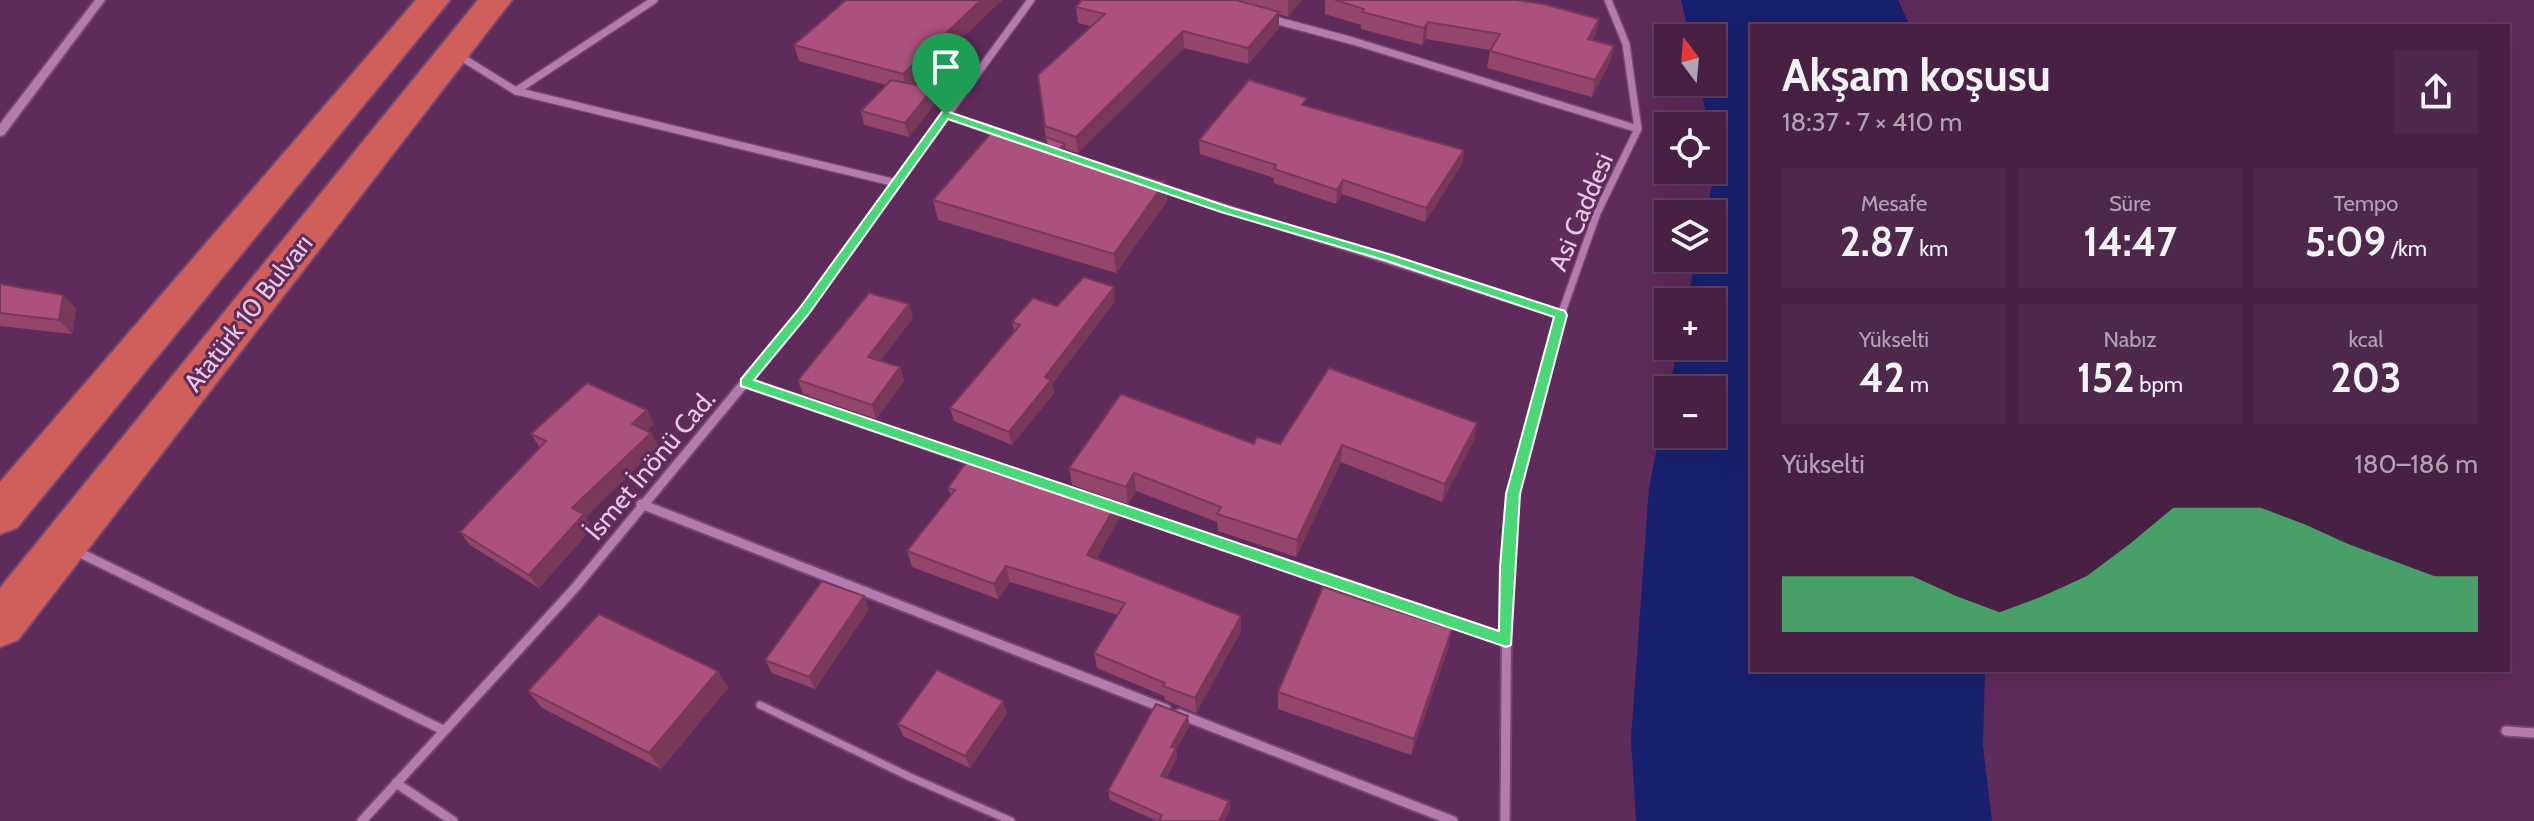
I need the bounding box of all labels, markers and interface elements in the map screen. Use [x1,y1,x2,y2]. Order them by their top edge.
north arrow [1654,24,1726,96]
map controls [1654,24,1726,448]
pin [912,33,980,115]
icon: arrive [924,45,968,89]
text: Akşam koşusu [1782,49,2051,102]
button: share [2394,50,2478,134]
text: 18:37 · 7 × 410 m [1782,106,1962,138]
button: locate [1654,112,1726,184]
street label: Asi Caddesi [1542,148,1620,276]
text: Mesafe [1861,190,1927,217]
text: Süre [2109,190,2151,217]
text: Tempo [2334,190,2398,217]
button: layers [1654,200,1726,272]
text: 2.87 [1840,217,1914,266]
text: 14:47 [2083,217,2177,266]
text: 5:09 [2305,217,2386,266]
street label: Atatürk 10 Bulvarı [177,228,319,398]
text: km [1914,235,1948,262]
text: /km [2386,235,2427,262]
button: + [1654,288,1726,360]
text: Yükselti [1859,326,1929,353]
text: Nabız [2103,326,2157,353]
text: kcal [2348,326,2384,353]
text: 42 [1859,353,1905,402]
text: 152 [2077,353,2134,402]
text: 203 [2331,353,2401,402]
text: m [1905,371,1929,398]
text: bpm [2134,371,2183,398]
button: − [1654,376,1726,448]
street label: İsmet İnönü Cad. [578,383,722,547]
text: Yükselti [1782,448,1865,480]
text: 180–186 m [2354,448,2478,480]

